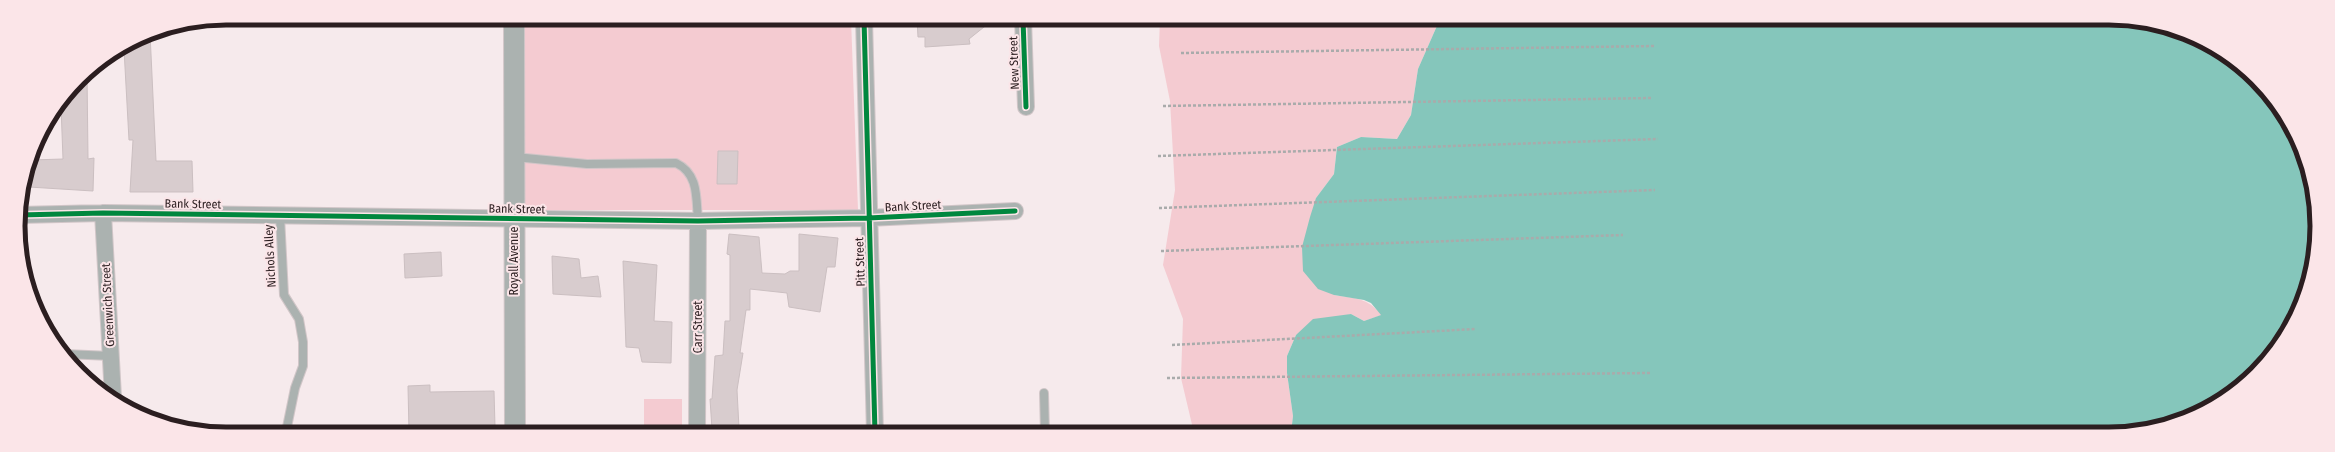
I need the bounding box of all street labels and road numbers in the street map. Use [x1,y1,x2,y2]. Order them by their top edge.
street label: New Street [1006,36,1022,90]
street label: Bank Street [165,197,222,211]
street label: Bank Street [884,198,942,214]
street label: Bank Street [489,202,546,216]
street label: Nichols Alley [261,224,279,288]
street label: Royall Avenue [507,227,521,295]
street label: Pitt Street [852,237,868,287]
street label: Greenwich Street [99,263,117,347]
street label: Carr Street [691,301,705,353]

